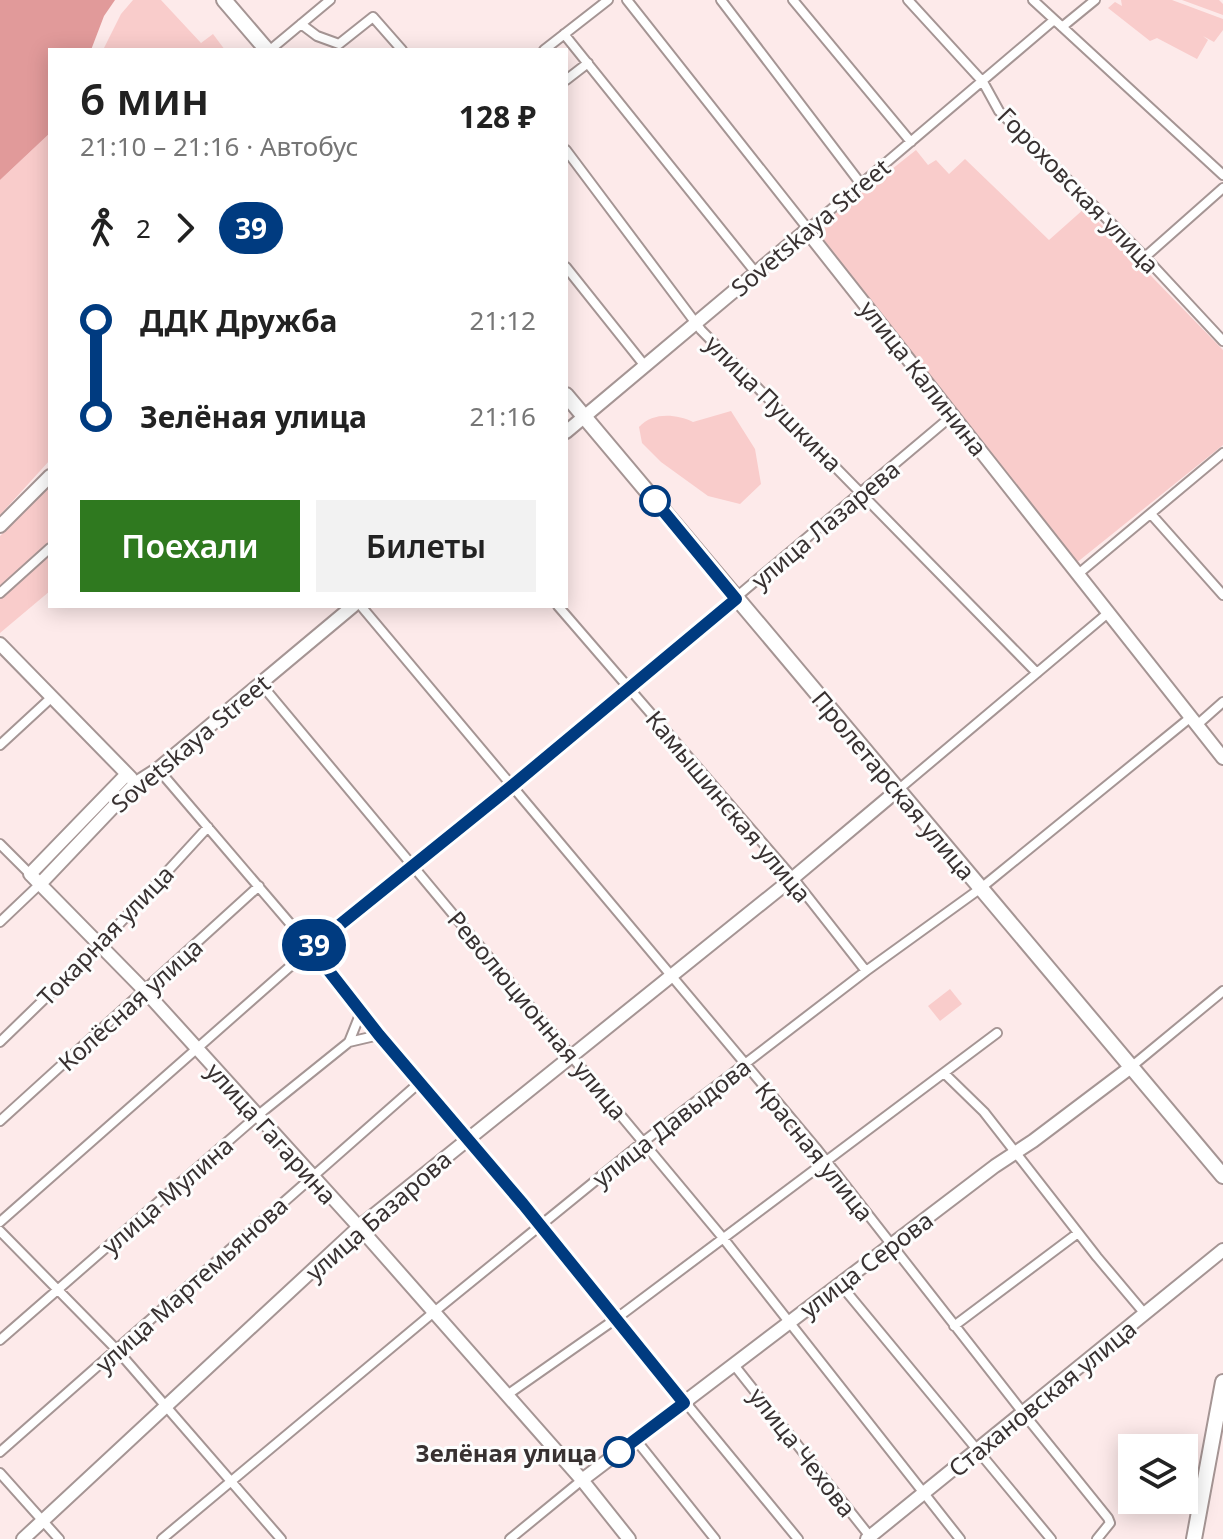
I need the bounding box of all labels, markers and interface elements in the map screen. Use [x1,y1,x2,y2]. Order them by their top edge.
text: 6 мин [80,68,209,128]
text: 128 ₽ [459,96,536,137]
street label: Гороховская улица [991,100,1167,280]
text: 21:10 – 21:16 · Автобус [80,128,358,164]
street label: Sovetskaya Street [723,150,897,303]
icon: walk [80,206,124,250]
icon: forward [163,206,207,250]
text: 39 [235,209,267,247]
text: 2 [136,210,151,246]
street label: улица Калинина [853,293,995,463]
text: ДДК Дружба [140,300,338,341]
text: 21:12 [470,302,536,338]
street label: улица Пушкина [698,327,850,479]
text: Зелёная улица [140,396,367,437]
text: 21:16 [470,398,536,434]
street label: улица Лазарева [744,452,906,596]
unlabelled marker [640,486,670,516]
button: Поехали [80,500,300,592]
button: Билеты [316,500,536,592]
street label: Sovetskaya Street [103,666,277,819]
street label: Пролетарская улица [805,683,983,887]
street label: Камышинская улица [639,703,819,909]
street label: Токарная улица [30,858,180,1012]
street label: Революционная улица [441,904,635,1126]
line badge: 39 [278,919,350,971]
text: 39 [298,926,330,964]
street label: Колёсная улица [51,930,209,1078]
street label: улица Давыдова [585,1050,757,1194]
street label: улица Гагарина [199,1055,345,1211]
street label: Красная улица [748,1074,882,1228]
street label: улица Мулина [94,1129,240,1261]
street label: улица Базарова [298,1142,458,1288]
street label: улица Мартемьянова [88,1189,294,1379]
street label: улица Серова [793,1203,939,1325]
street label: Стахановская улица [941,1312,1143,1484]
street label: улица Чехова [742,1380,864,1524]
map controls [1118,1434,1198,1514]
button: layers [1118,1434,1198,1514]
place label: Зелёная улица [415,1436,597,1469]
marker: Зелёная улица [604,1437,634,1467]

